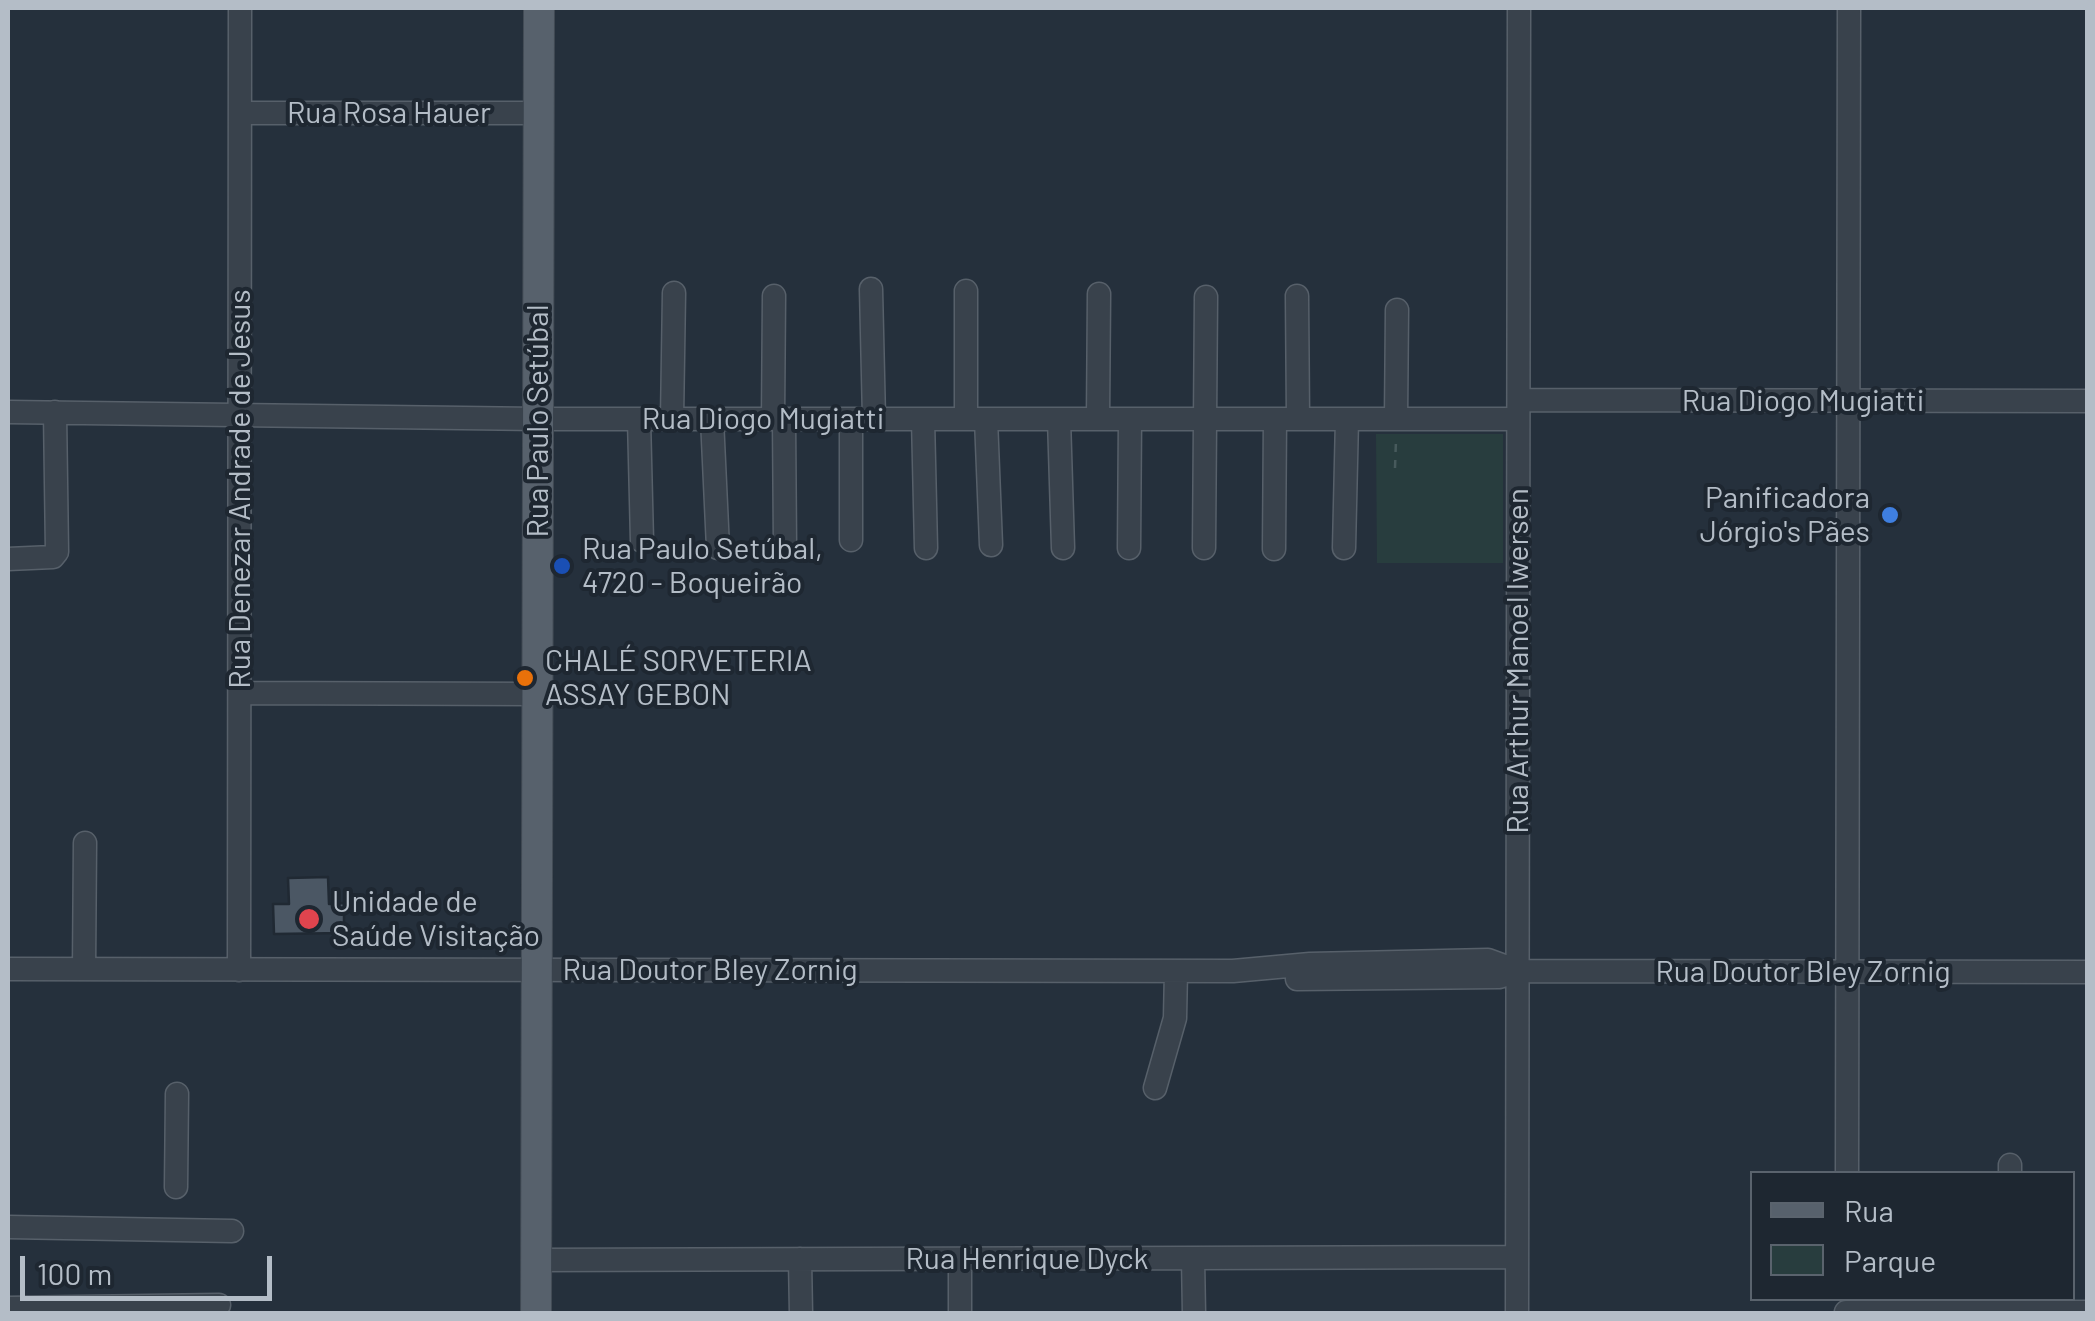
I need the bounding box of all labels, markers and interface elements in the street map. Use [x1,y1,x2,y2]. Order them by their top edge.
street label: Rua Rosa Hauer [287,95,491,131]
street label: Rua Denezar Andrade de Jesus [222,289,258,689]
street label: Rua Paulo Setúbal [520,304,556,538]
street label: Rua Diogo Mugiatti [1682,383,1924,419]
street label: Rua Diogo Mugiatti [642,401,884,437]
place label: Panificadora Jórgio's Pães [1700,480,1870,550]
street label: Rua Arthur Manoel Iwersen [1500,488,1536,834]
marker: Panificadora Jórgio's Pães [1879,504,1901,526]
place label: Rua Paulo Setúbal, 4720 - Boqueirão [582,531,823,602]
marker: Rua Paulo Setúbal, 4720 - Boqueirão [551,555,573,577]
place label: CHALÉ SORVETERIA ASSAY GEBON [545,643,812,714]
marker: CHALÉ SORVETERIA ASSAY GEBON [514,667,536,689]
place label: Unidade de Saúde Visitação [332,884,540,954]
marker: Unidade de Saúde Visitação [296,906,322,932]
street label: Rua Doutor Bley Zornig [562,952,858,988]
street label: Rua Doutor Bley Zornig [1655,954,1951,990]
legend [1750,1171,2075,1301]
text: Rua [1844,1192,1894,1228]
scale bar [25,1236,278,1298]
street label: Rua Henrique Dyck [905,1241,1149,1277]
text: Parque [1844,1242,1936,1278]
text: 100 m [37,1255,112,1291]

